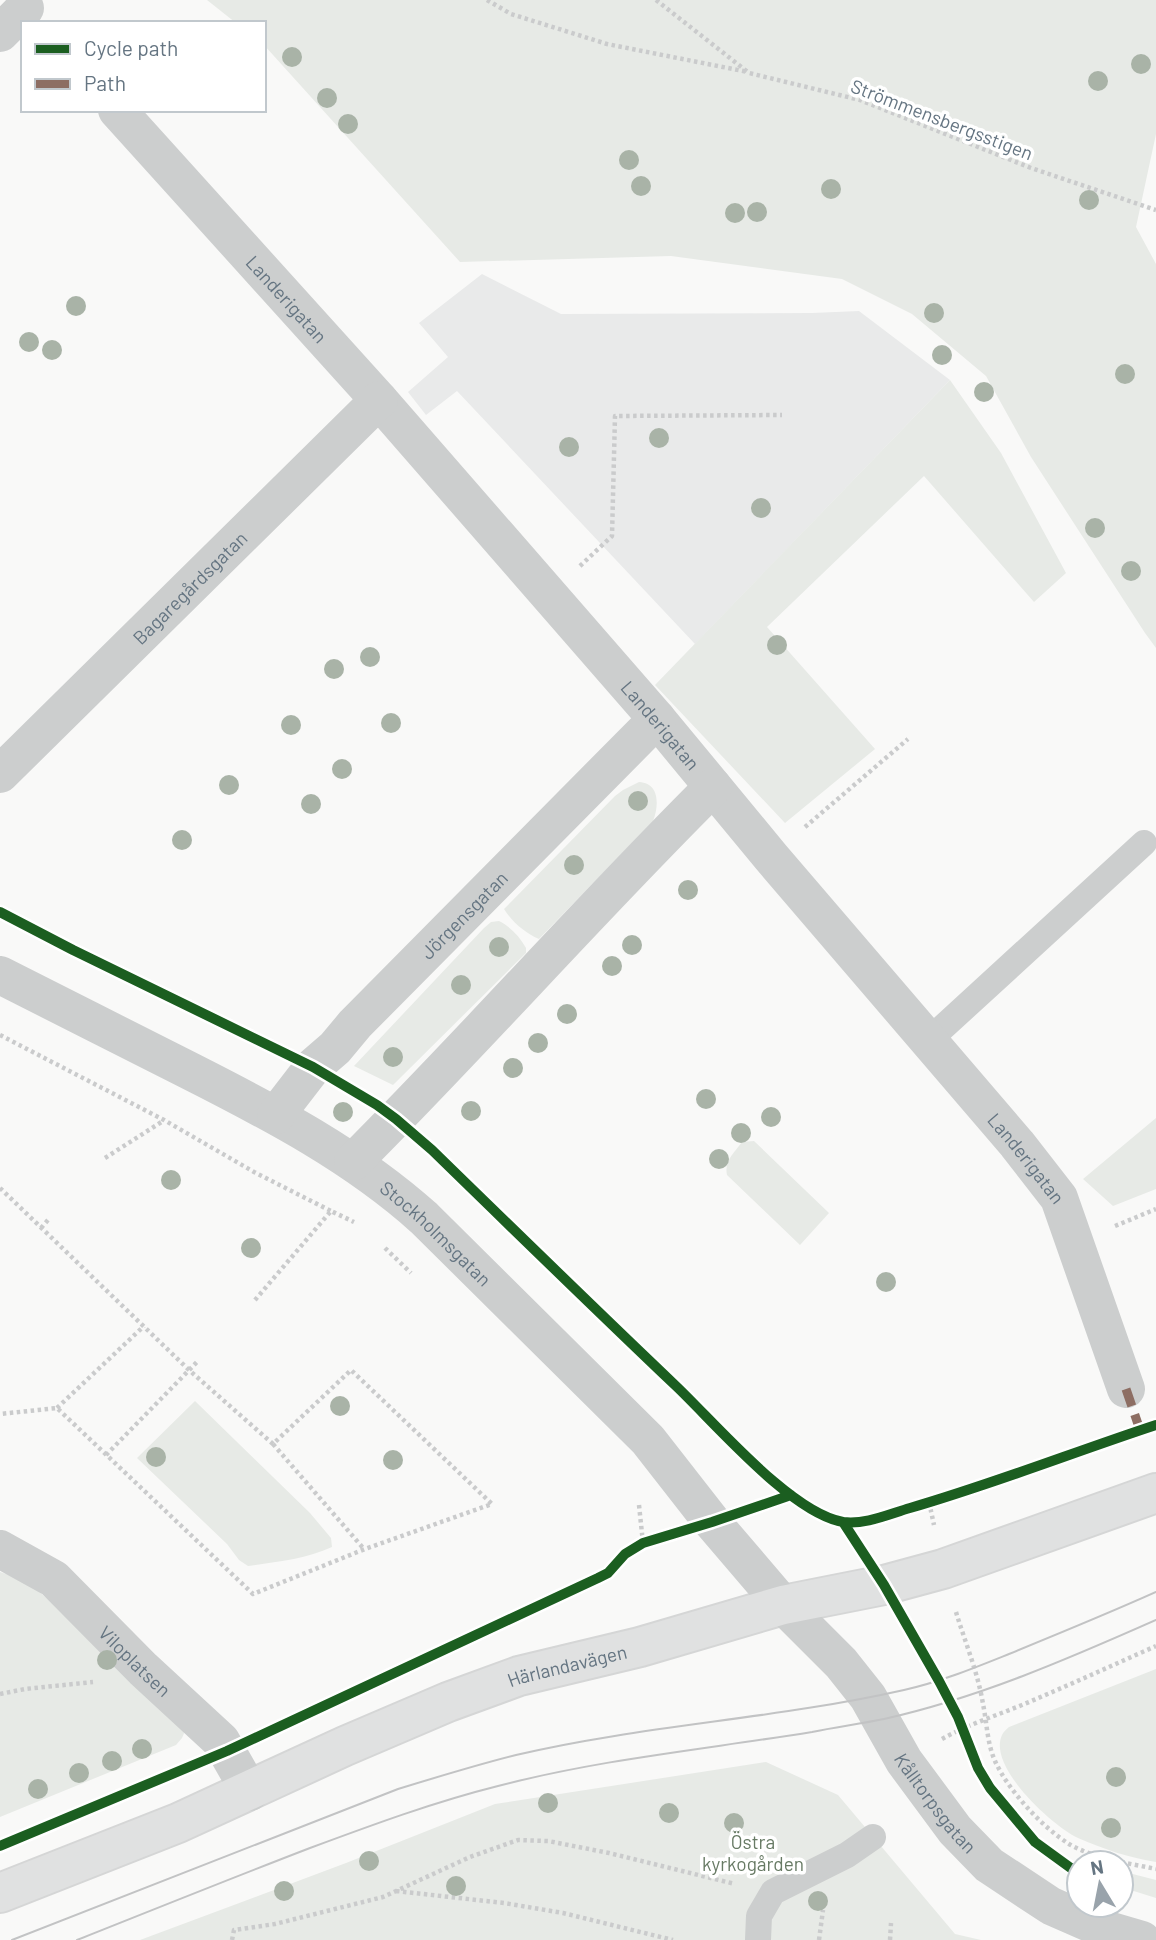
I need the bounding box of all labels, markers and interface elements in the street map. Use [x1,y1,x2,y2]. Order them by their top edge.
legend [21,21,266,112]
text: Cycle path [84,35,178,60]
text: Path [84,70,126,95]
street label: Strömmensbergsstigen [848,74,1036,164]
street label: Landerigatan [242,250,333,347]
street label: Bagaregårdsgatan [127,526,251,648]
street label: Landerigatan [617,675,705,774]
street label: Jörgensgatan [415,866,512,963]
street label: Landerigatan [984,1108,1070,1208]
street label: Stockholmsgatan [376,1175,497,1290]
street label: Viloplatsen [95,1620,176,1701]
street label: Härlandavägen [504,1639,629,1691]
street label: Kålltorpsgatan [890,1749,982,1857]
park label: Östra kyrkogården [702,1830,804,1875]
north arrow [1065,1849,1135,1919]
text: N [1089,1854,1105,1879]

